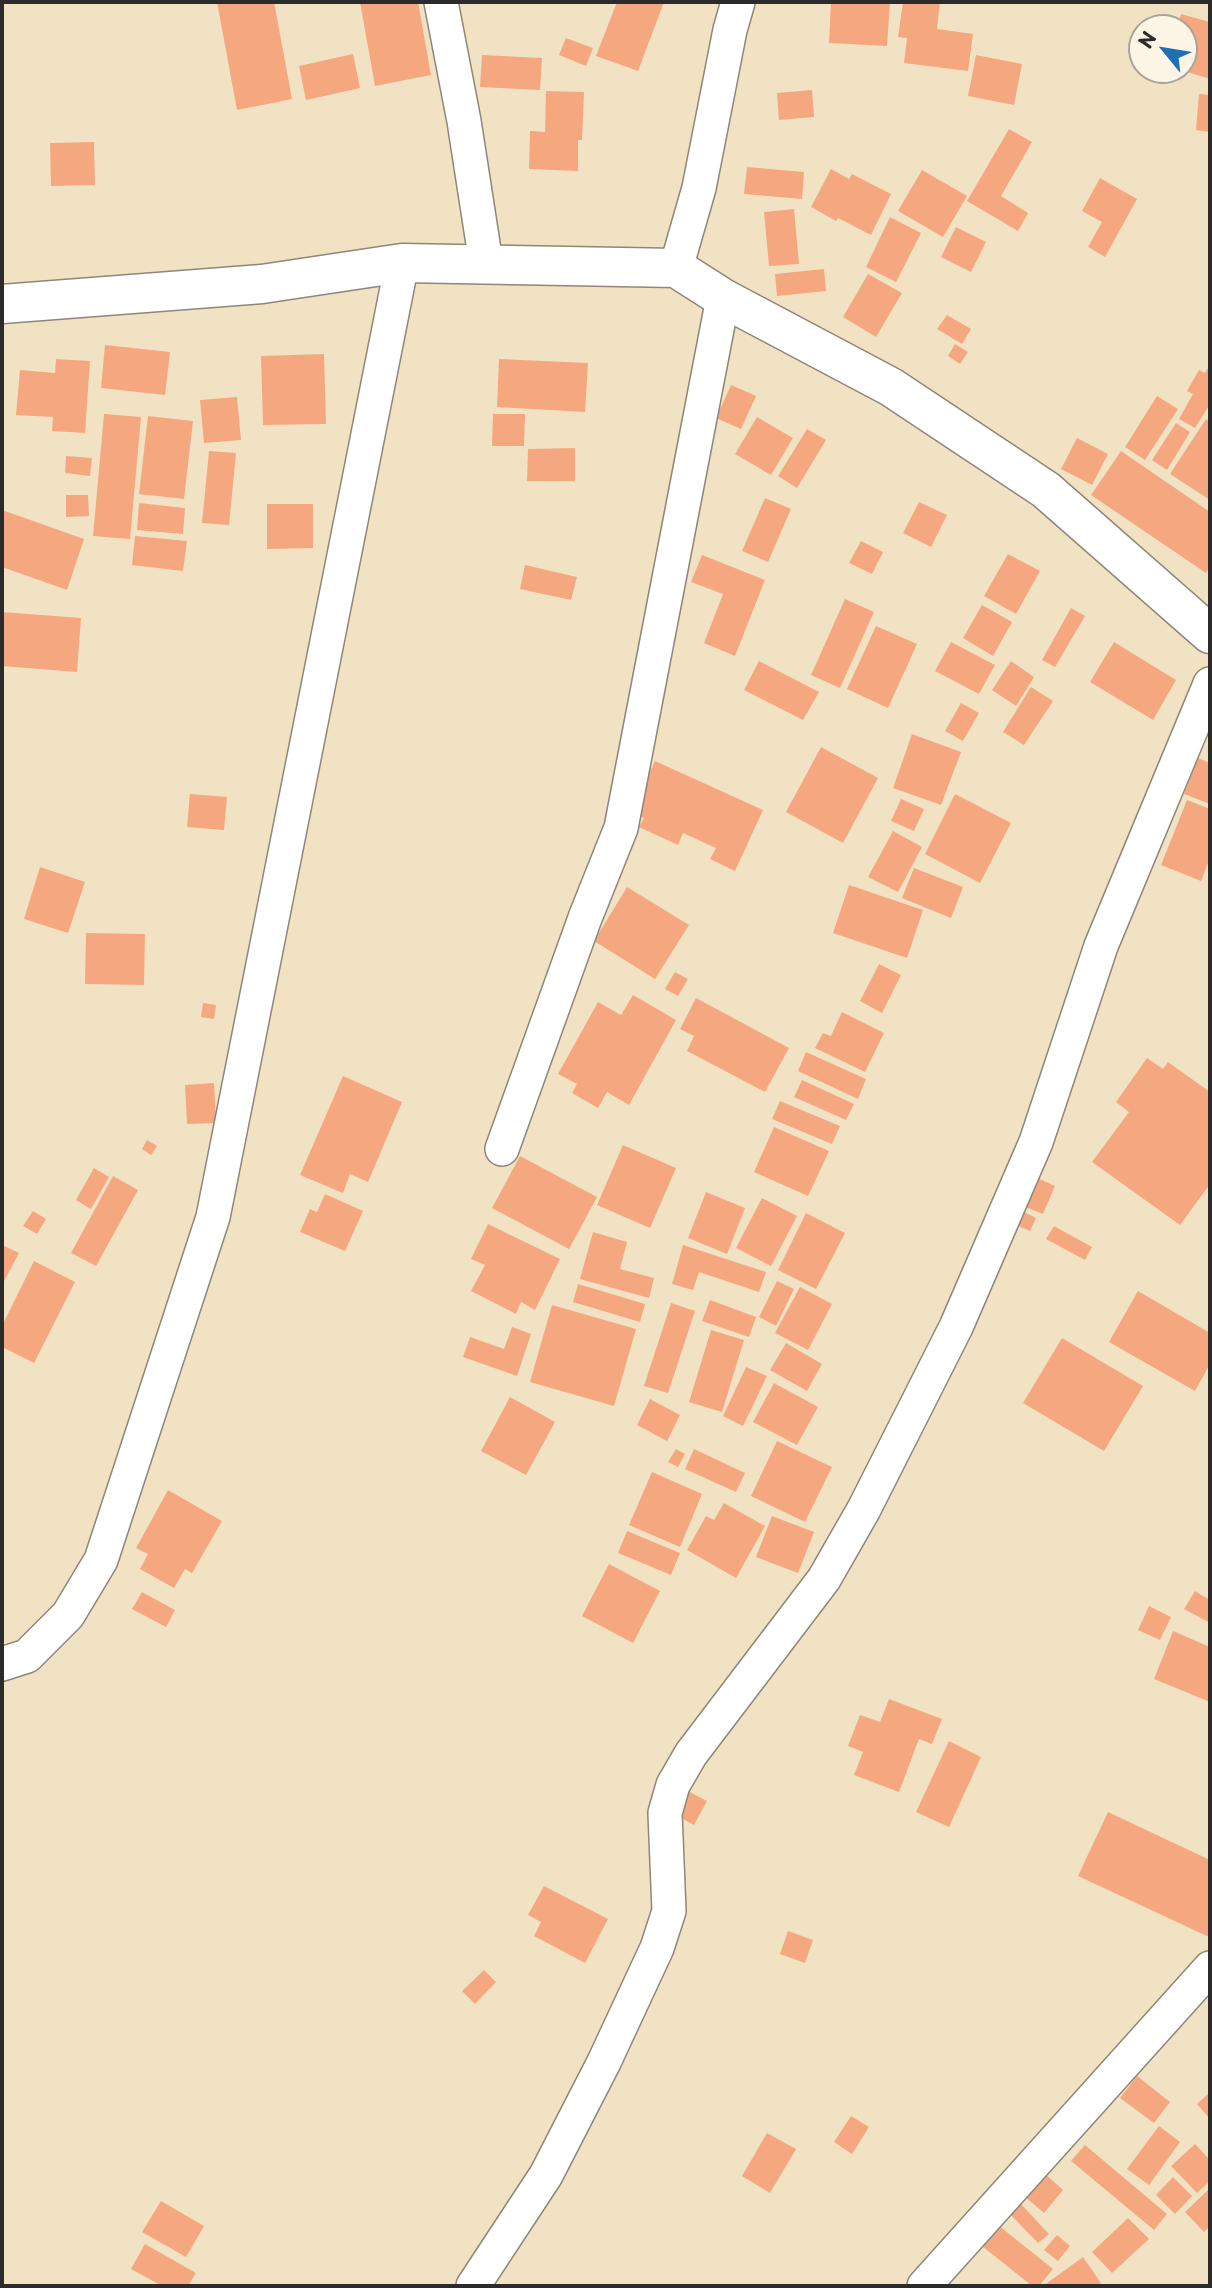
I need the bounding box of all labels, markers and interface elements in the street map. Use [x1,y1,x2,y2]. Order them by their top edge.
north arrow [1128,14,1198,84]
text: N [1131,26,1162,53]

